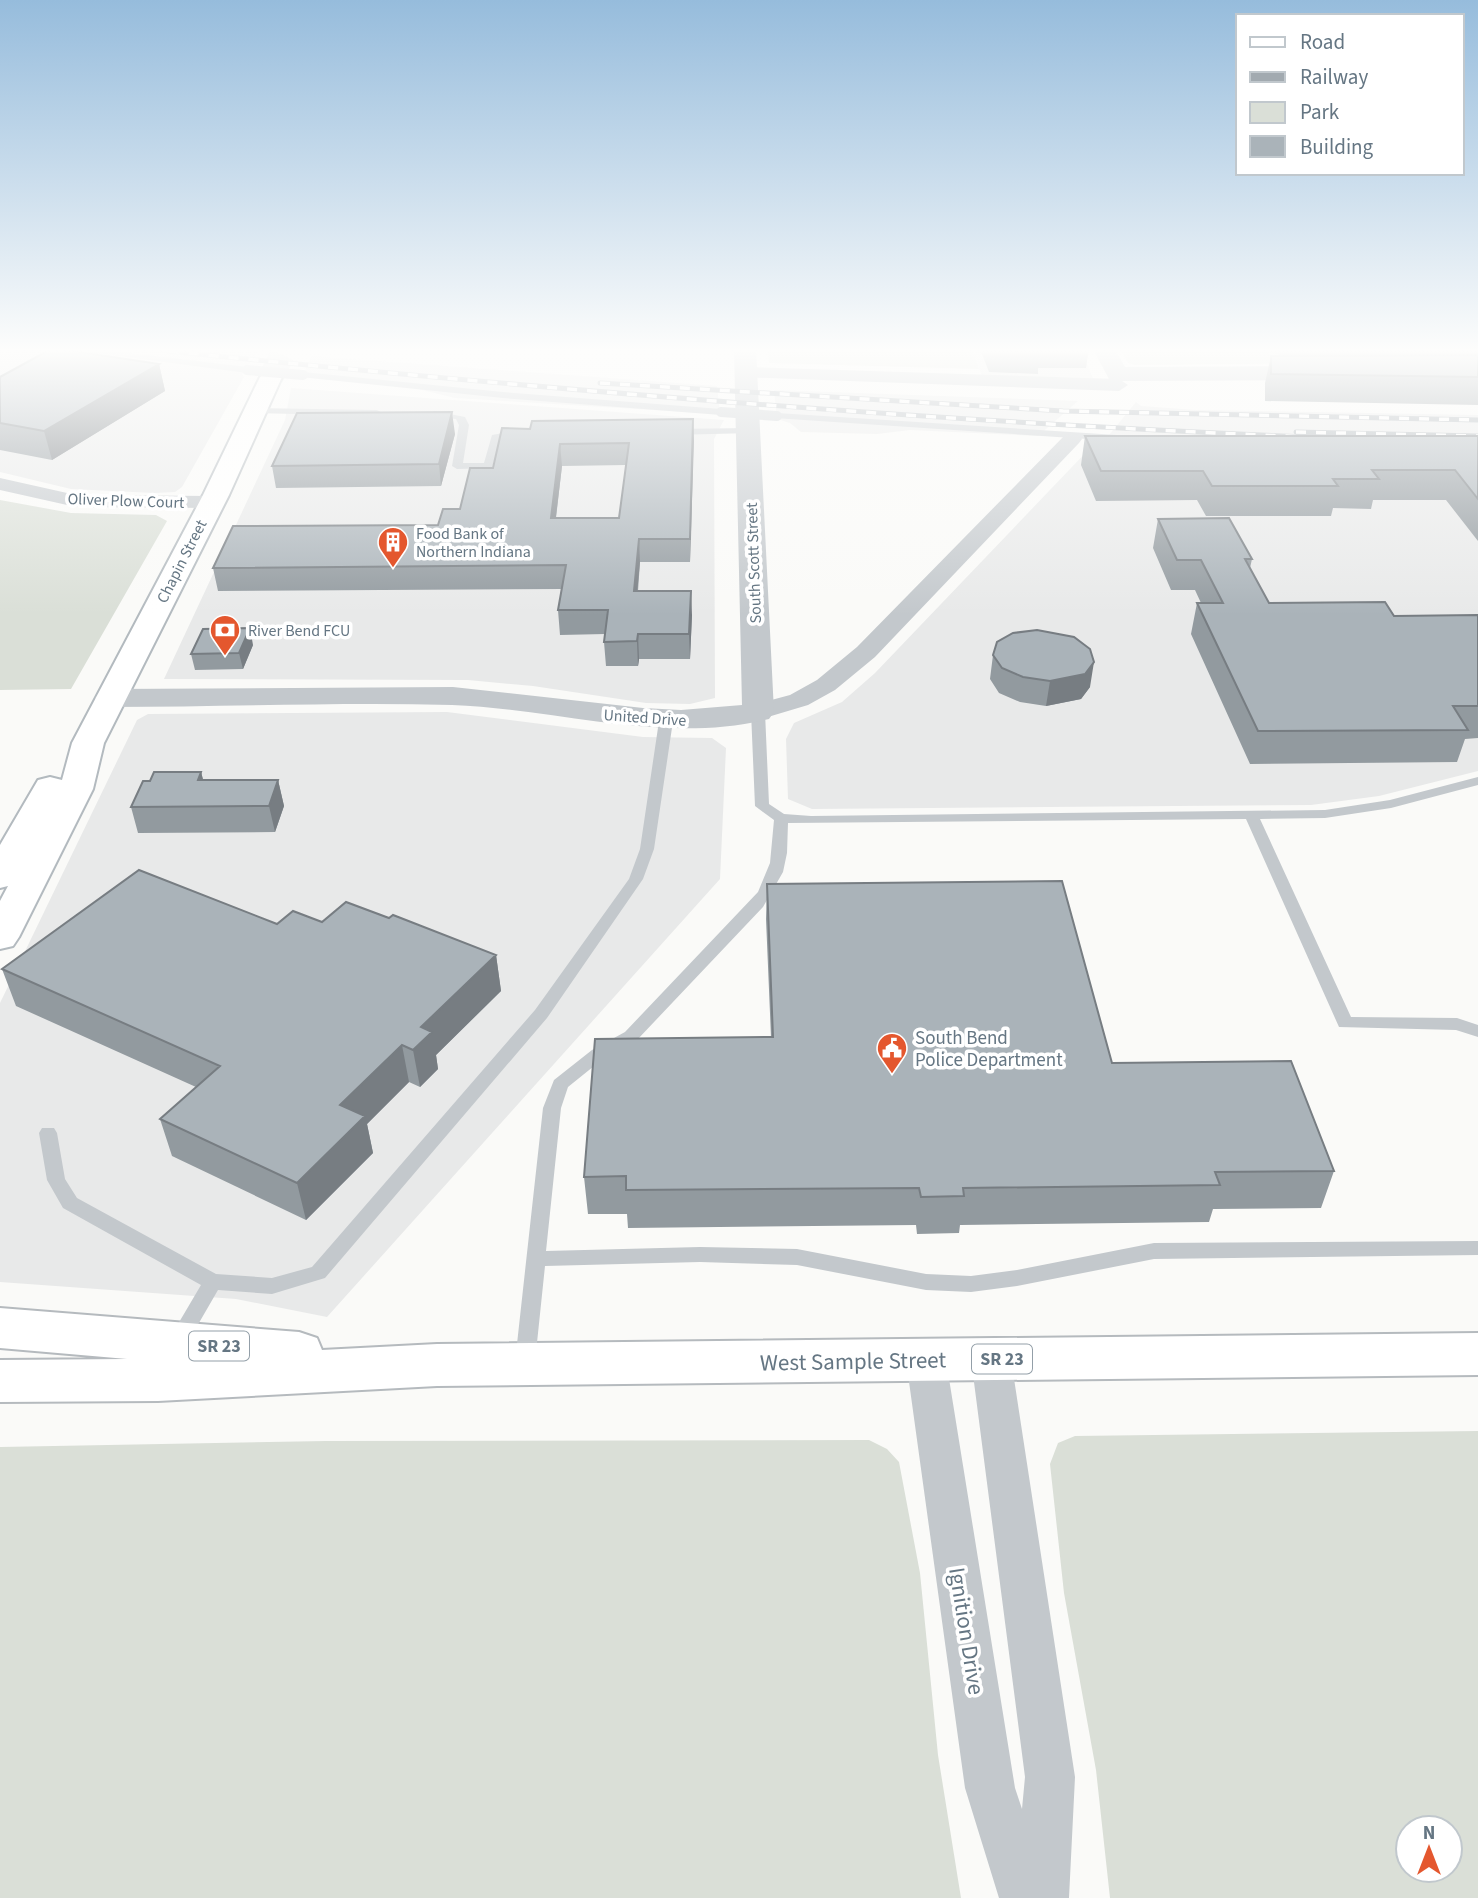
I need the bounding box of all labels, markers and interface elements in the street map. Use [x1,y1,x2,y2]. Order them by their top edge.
legend [1236,14,1464,175]
text: Road [1300,27,1345,57]
text: Railway [1300,62,1368,92]
text: Park [1300,97,1340,127]
text: Building [1300,132,1374,162]
street label: Oliver Plow Court [67,488,185,514]
street label: South Scott Street [741,502,767,624]
street label: Chapin Street [151,516,213,607]
place label: Food Bank of Northern Indiana [416,523,531,563]
building icon: Food Bank of Northern Indiana [376,525,410,569]
bank icon: River Bend FCU [208,613,242,657]
place label: River Bend FCU [248,620,350,642]
street label: United Drive [603,704,687,732]
place label: South Bend Police Department [915,1025,1063,1074]
public building icon: South Bend Police Department [875,1031,909,1075]
road number: SR 23 [189,1331,249,1360]
street label: West Sample Street [760,1343,947,1380]
road number: SR 23 [972,1344,1032,1374]
street label: Ignition Drive [940,1565,993,1697]
north arrow [1394,1814,1464,1884]
text: N [1423,1820,1435,1847]

